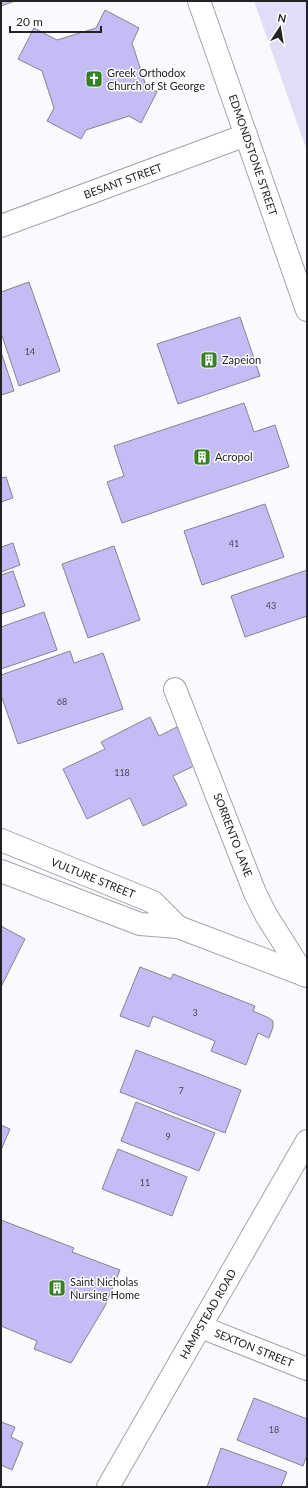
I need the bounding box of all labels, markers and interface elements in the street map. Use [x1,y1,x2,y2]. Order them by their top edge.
scale bar [10,8,101,34]
north arrow [260,8,300,48]
text: N [277,10,288,25]
text: 20 m [16,14,43,29]
place label: Greek Orthodox Church of St George [107,66,205,92]
church icon: Greek Orthodox Church of St George [84,69,104,89]
street label: EDMONDSTONE STREET [227,92,281,218]
street label: BESANT STREET [82,160,164,201]
house number: 14 [25,346,35,357]
building icon: Zapeion [199,350,219,370]
place label: Zapeion [222,353,261,366]
building icon: Acropol [192,447,212,467]
place label: Acropol [215,450,253,463]
house number: 41 [229,538,239,549]
house number: 43 [266,600,276,611]
house number: 68 [57,696,67,707]
house number: 118 [114,767,130,778]
street label: SORRENTO LANE [211,791,255,879]
street label: VULTURE STREET [49,855,138,900]
house number: 3 [192,1007,198,1018]
house number: 7 [178,1085,184,1096]
house number: 9 [165,1131,171,1142]
house number: 11 [140,1177,150,1188]
street label: HAMPSTEAD ROAD [177,1267,239,1361]
place label: Saint Nicholas Nursing Home [70,1275,140,1301]
building icon: Saint Nicholas Nursing Home [47,1278,67,1298]
street label: SEXTON STREET [213,1326,296,1370]
house number: 18 [269,1424,279,1435]

